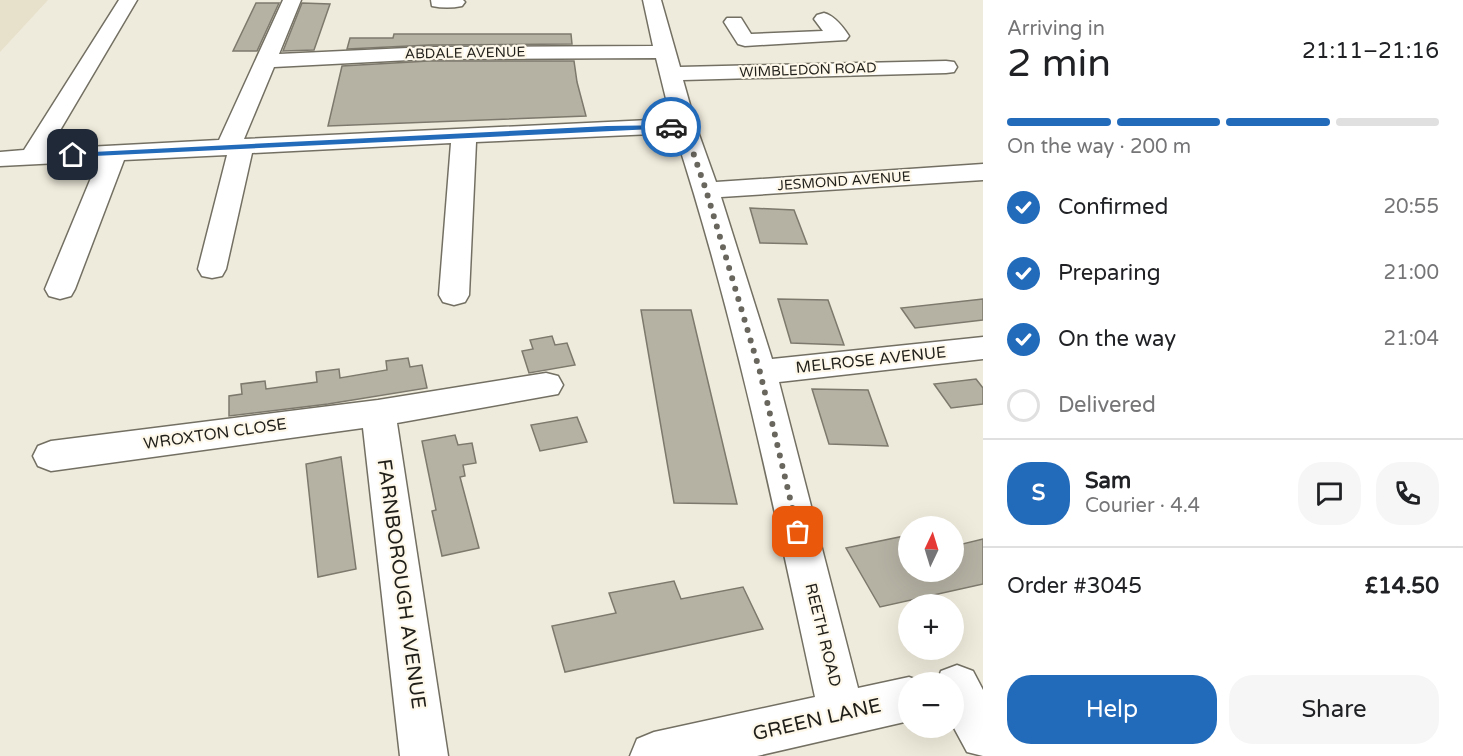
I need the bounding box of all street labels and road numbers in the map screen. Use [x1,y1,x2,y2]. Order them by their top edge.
street label: ABDALE AVENUE [404,43,526,63]
street label: WIMBLEDON ROAD [739,59,877,81]
street label: JESMOND AVENUE [777,168,911,194]
street label: MELROSE AVENUE [795,342,947,378]
street label: WROXTON CLOSE [142,414,288,454]
street label: FARNBOROUGH AVENUE [372,457,430,711]
street label: REETH ROAD [800,581,846,689]
street label: GREEN LANE [750,694,884,746]

